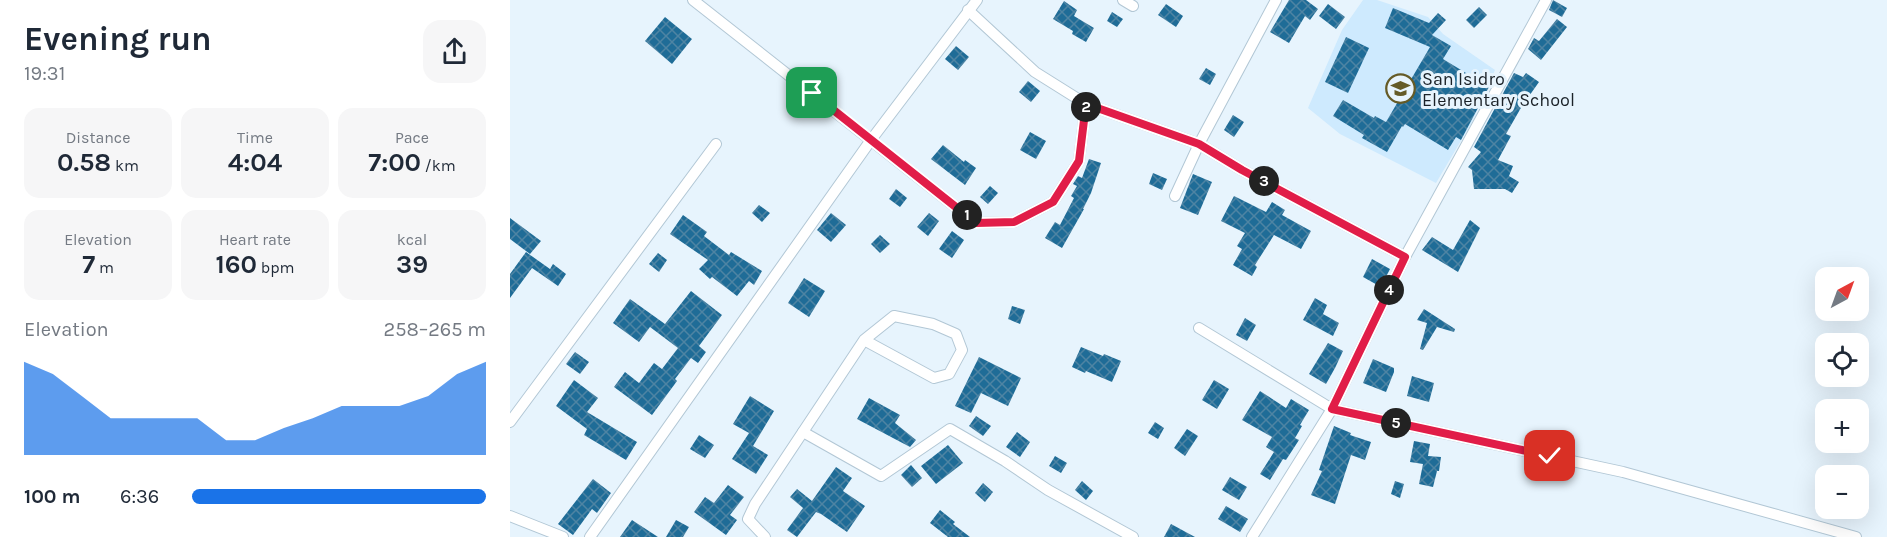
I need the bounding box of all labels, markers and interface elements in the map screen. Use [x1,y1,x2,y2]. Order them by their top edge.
text: Evening run [24,20,212,58]
button: share [423,20,486,83]
text: 19:31 [24,62,65,85]
pin [786,67,837,118]
place label: San Isidro Elementary School [1422,68,1575,111]
school or university icon: San Isidro Elementary School [1385,73,1417,105]
icon: arrive [795,76,828,109]
pin: 2 [1071,92,1101,122]
text: 2 [1081,97,1091,116]
text: Distance [66,128,130,147]
text: Time [237,128,273,147]
text: Pace [395,128,429,147]
text: 0.58 [57,147,111,178]
text: 4:04 [228,147,282,178]
text: 7:00 [368,147,421,178]
text: km [111,156,139,175]
text: /km [421,156,456,175]
pin: 3 [1249,166,1279,196]
text: 3 [1259,171,1269,190]
pin: 1 [952,200,982,230]
text: 1 [964,205,970,224]
text: Elevation [64,230,132,249]
text: Heart rate [219,230,291,249]
text: kcal [397,230,427,249]
text: 7 [82,249,95,280]
text: 160 [215,249,257,280]
text: 39 [396,249,428,280]
text: m [95,258,114,277]
text: bpm [257,258,295,277]
north arrow [1815,267,1869,321]
map controls [1815,267,1869,519]
pin: 4 [1374,275,1404,305]
text: 4 [1384,280,1394,299]
text: Elevation [24,318,109,341]
text: 258–265 m [384,318,486,341]
button: locate [1815,333,1869,387]
button: + [1815,399,1869,453]
pin: 5 [1381,408,1411,438]
text: 5 [1391,413,1401,432]
pin [1524,430,1575,481]
icon: check [1533,439,1566,472]
button: − [1815,465,1869,519]
text: 100 m [24,485,80,508]
text: 6:36 [120,485,159,508]

